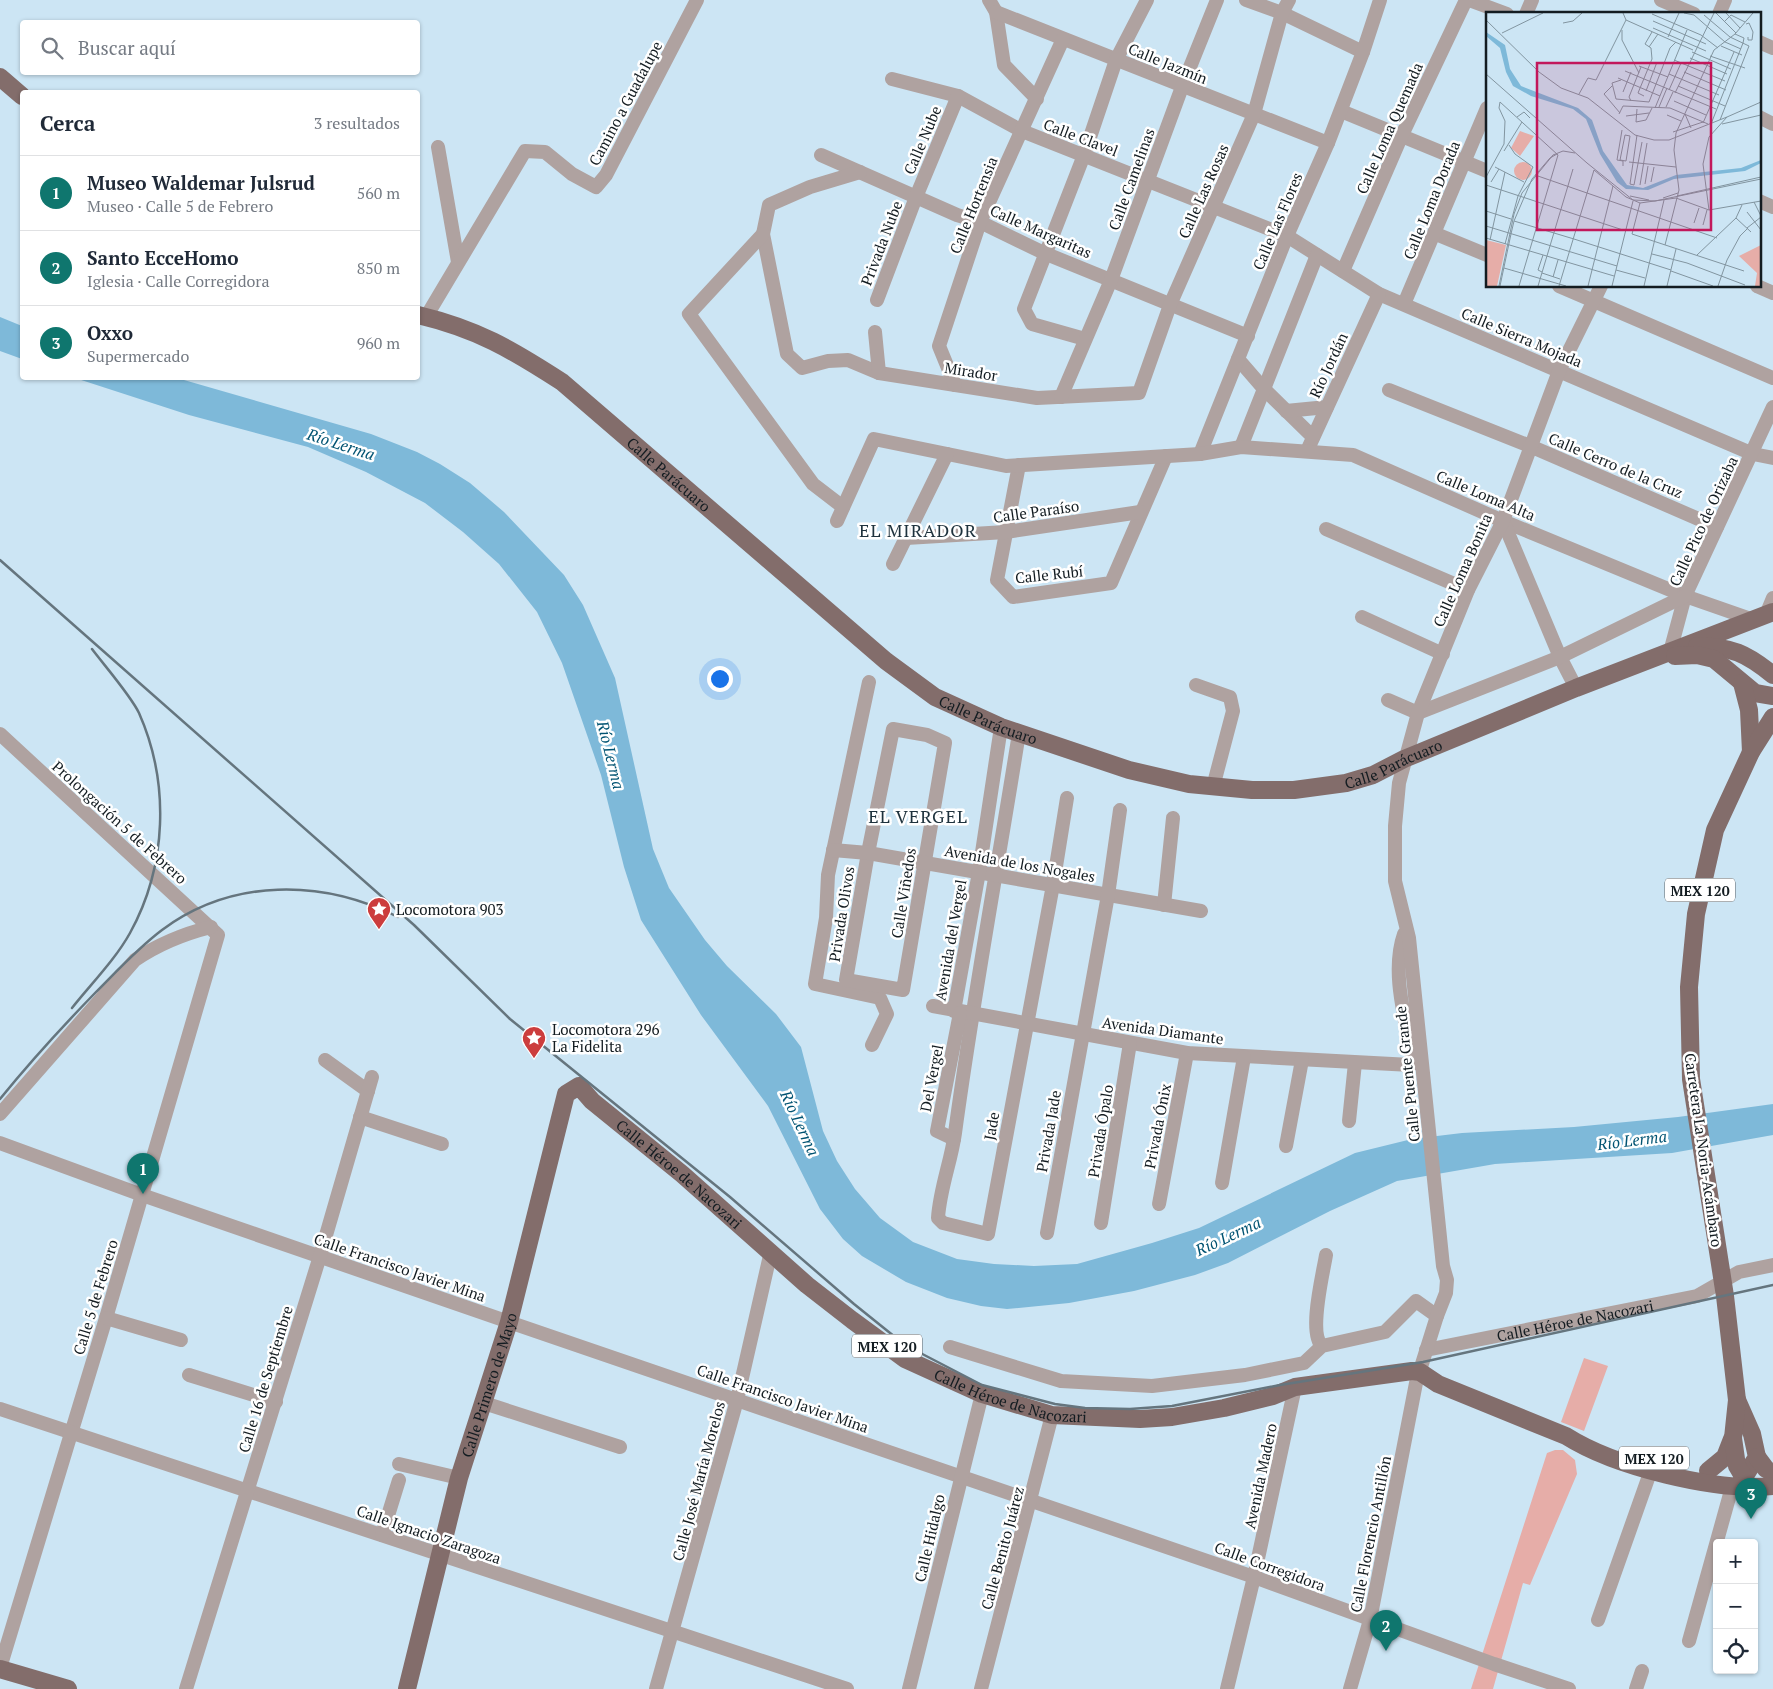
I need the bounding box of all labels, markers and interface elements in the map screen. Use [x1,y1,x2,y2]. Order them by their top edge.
inset map [1486,12,1760,288]
search box [20,20,420,75]
icon: search [38,34,66,62]
text: Buscar aquí [78,35,176,60]
street label: Camino a Guadalupe [584,37,666,169]
street label: Calle Jazmín [1125,38,1211,88]
street label: Calle Loma Quemada [1351,59,1427,197]
street label: Calle Nube [899,103,945,177]
text: Cerca [40,109,95,137]
text: 3 resultados [314,112,400,134]
street label: Calle Clavel [1041,114,1121,160]
street label: Calle Camelinas [1103,125,1159,233]
street label: Calle Loma Dorada [1398,137,1464,262]
street label: Calle Las Rosas [1173,141,1233,241]
street label: Calle Hortensia [944,153,1002,257]
street label: Calle Las Flores [1247,169,1307,273]
text: Museo Waldemar Julsrud [87,170,315,195]
text: 1 [51,182,61,204]
text: 560 m [357,182,400,204]
text: Museo · Calle 5 de Febrero [87,195,273,217]
street label: Privada Nube [856,198,906,288]
street label: Calle Margaritas [987,200,1095,262]
text: Santo EcceHomo [87,245,239,270]
text: 2 [51,257,61,279]
text: 850 m [357,257,400,279]
text: Iglesia · Calle Corregidora [87,270,270,292]
street label: Calle Sierra Mojada [1459,303,1586,372]
text: Oxxo [87,320,133,345]
street label: Río Jordán [1304,329,1352,401]
text: 3 [51,332,61,354]
text: 960 m [357,332,400,354]
text: Supermercado [87,345,189,367]
street label: Mirador [943,357,999,385]
water label: Río Lerma [303,422,378,465]
street label: Calle Cerro de la Cruz [1546,428,1686,502]
street label: Calle Parácuaro [623,432,715,516]
street label: Calle Pico de Orizaba [1664,452,1742,589]
street label: Calle Loma Alta [1433,465,1539,525]
street label: Calle Paraíso [992,495,1080,527]
street label: Calle Loma Bonita [1428,510,1496,630]
district label: EL MIRADOR [859,518,977,542]
street label: Calle Rubí [1014,560,1084,588]
your location [707,666,733,692]
street label: Calle Parácuaro [936,690,1040,748]
water label: Río Lerma [592,717,630,792]
street label: Calle Parácuaro [1342,734,1445,793]
street label: Prolongación 5 de Febrero [48,756,192,888]
district label: EL VERGEL [868,804,968,828]
street label: Avenida de los Nogales [943,840,1097,886]
street label: Calle Viñedos [886,846,920,940]
street label: Privada Olivos [824,865,858,963]
street label: Avenida del Vergel [929,878,971,1002]
road number: MEX 120 [1665,878,1735,902]
place icon: Locomotora 903 [366,896,392,930]
place label: Locomotora 903 [396,899,503,919]
street label: Calle Puente Grande [1390,1005,1424,1143]
street label: Avenida Diamante [1101,1012,1225,1048]
place label: Locomotora 296 La Fidelita [552,1019,659,1056]
place icon: Locomotora 296 La Fidelita [521,1025,547,1059]
street label: Del Vergel [915,1043,947,1113]
street label: Carretera La Noria-Acámbaro [1680,1052,1728,1248]
street label: Privada Ónix [1139,1082,1175,1170]
street label: Privada Ópalo [1083,1083,1117,1179]
water label: Río Lerma [775,1086,825,1159]
street label: Privada Jade [1031,1089,1065,1173]
street label: Jade [979,1110,1003,1142]
street label: Calle Héroe de Nacozari [612,1115,747,1233]
water label: Río Lerma [1595,1125,1668,1155]
pin: 1 [127,1153,159,1194]
water label: Río Lerma [1191,1211,1264,1261]
street label: Calle Francisco Javier Mina [312,1228,489,1306]
street label: Calle 5 de Febrero [68,1237,122,1357]
street label: Calle Héroe de Nacozari [1495,1295,1655,1346]
street label: Calle 16 de Septiembre [233,1303,297,1455]
street label: Calle Primero de Mayo [456,1311,521,1460]
road number: MEX 120 [852,1334,922,1358]
street label: Calle Francisco Javier Mina [695,1359,872,1437]
street label: Calle Héroe de Nacozari [931,1364,1087,1427]
street label: Calle José María Morelos [667,1399,729,1563]
street label: Avenida Madero [1239,1421,1281,1531]
road number: MEX 120 [1619,1446,1689,1470]
street label: Calle Florencio Antillón [1345,1454,1395,1614]
pin: 3 [1735,1478,1767,1519]
street label: Calle Benito Juárez [976,1484,1028,1612]
street label: Calle Hidalgo [909,1492,949,1584]
street label: Calle Ignacio Zaragoza [354,1500,504,1568]
street label: Calle Corregidora [1212,1537,1329,1595]
map controls [1713,1539,1758,1674]
button: + [1713,1539,1758,1584]
button: − [1713,1584,1758,1629]
pin: 2 [1370,1610,1402,1651]
button: locate [1713,1629,1758,1674]

